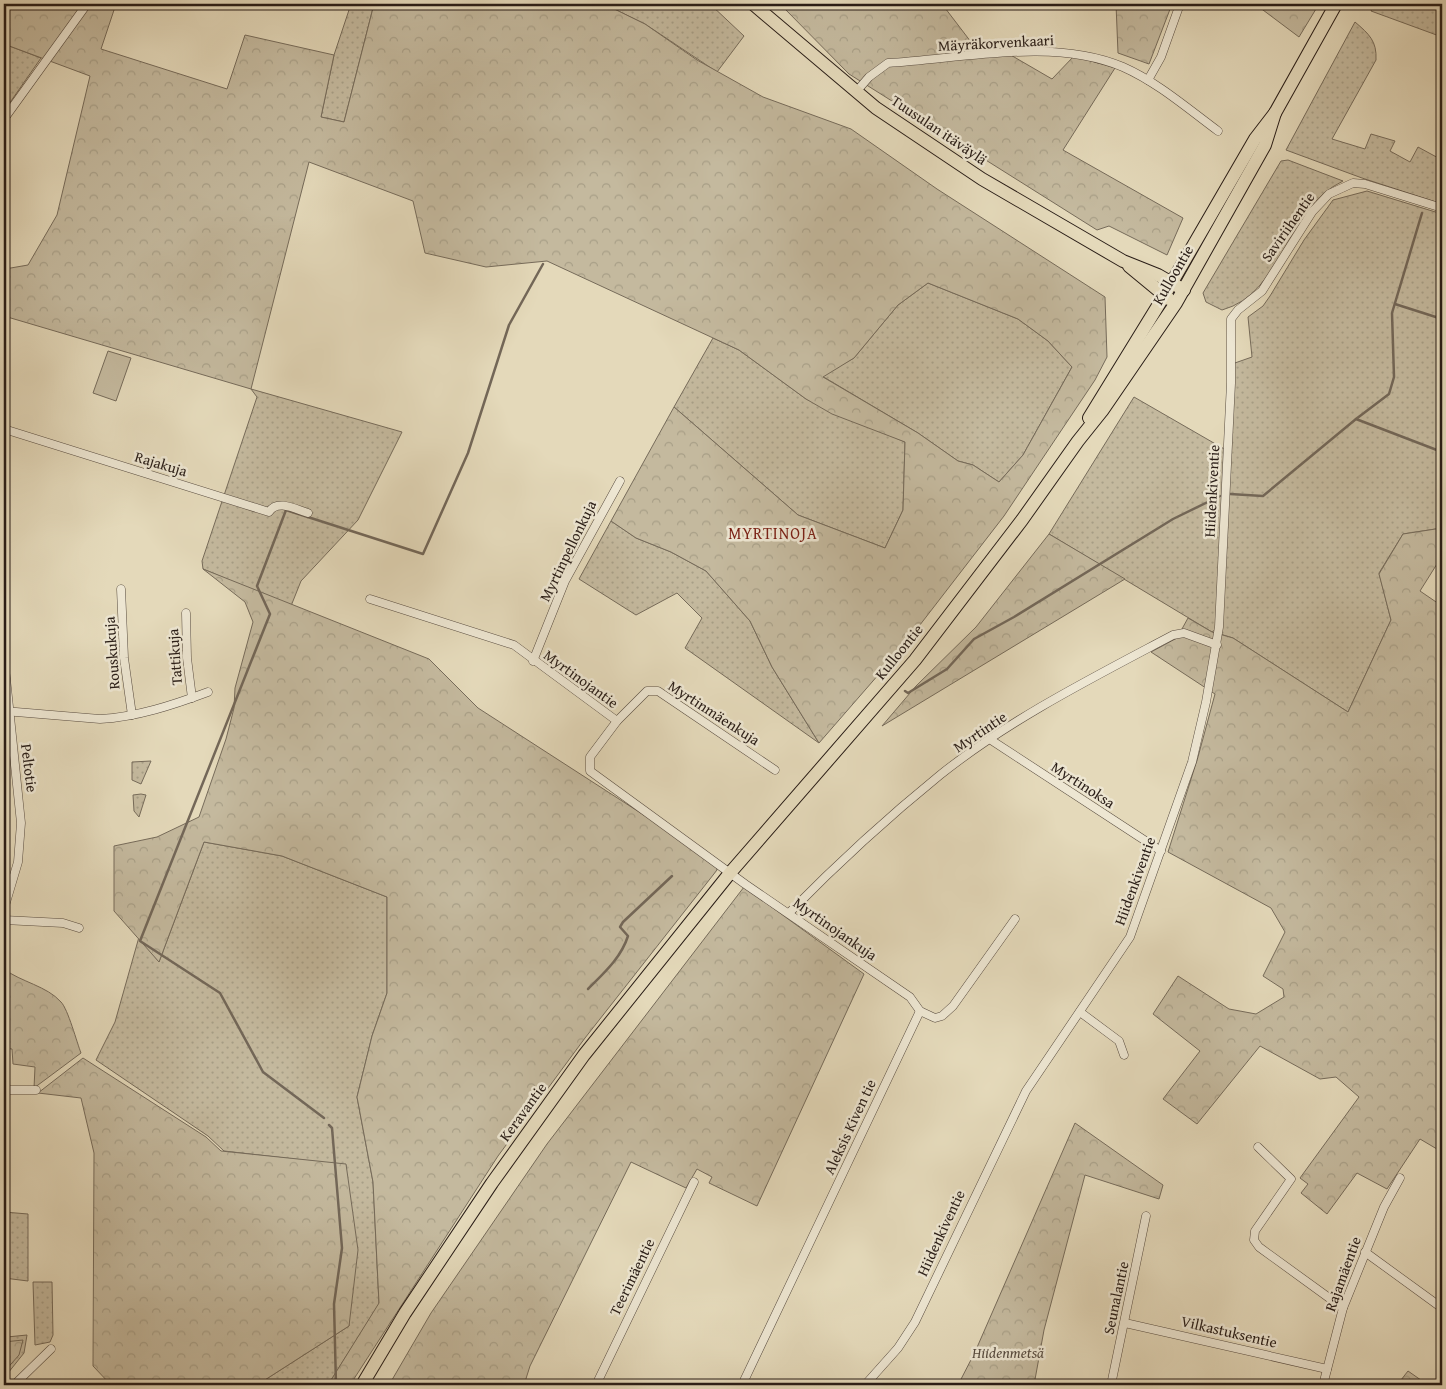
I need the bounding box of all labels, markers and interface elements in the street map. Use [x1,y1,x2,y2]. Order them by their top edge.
street label: Mäyräkorvenkaari [937,29,1054,56]
street label: Tuusulan itäväylä [887,90,991,170]
street label: Saviriihentie [1256,188,1319,266]
street label: Kulloontie [1147,241,1198,308]
street label: Hiidenkiventie [1199,444,1224,538]
street label: Rajakuja [132,446,190,481]
street label: Myrtinpellonkuja [534,497,601,605]
district label: MYRTINOJA [728,521,818,545]
street label: Rouskukuja [98,616,125,690]
street label: Kulloontie [870,620,927,684]
street label: Tattikuja [162,628,187,686]
street label: Myrtinojantie [540,644,623,713]
street label: Myrtinmäenkuja [664,675,764,750]
street label: Myrtintie [949,706,1011,757]
street label: Peltotie [16,742,43,793]
street label: Myrtinoksa [1047,756,1119,813]
street label: Hiidenkiventie [1109,834,1160,928]
street label: Myrtinojankuja [789,892,881,965]
street label: Aleksis Kiven tie [818,1076,881,1178]
street label: Keravantie [494,1078,551,1145]
street label: Hiidenkiventie [911,1186,970,1279]
street label: Rajamäentie [1319,1233,1366,1314]
street label: Teerimäentie [604,1235,659,1319]
street label: Seunalantie [1098,1259,1134,1336]
street label: Vilkastuksentie [1179,1310,1279,1353]
park label: Hiidenmetsä [971,1342,1044,1363]

